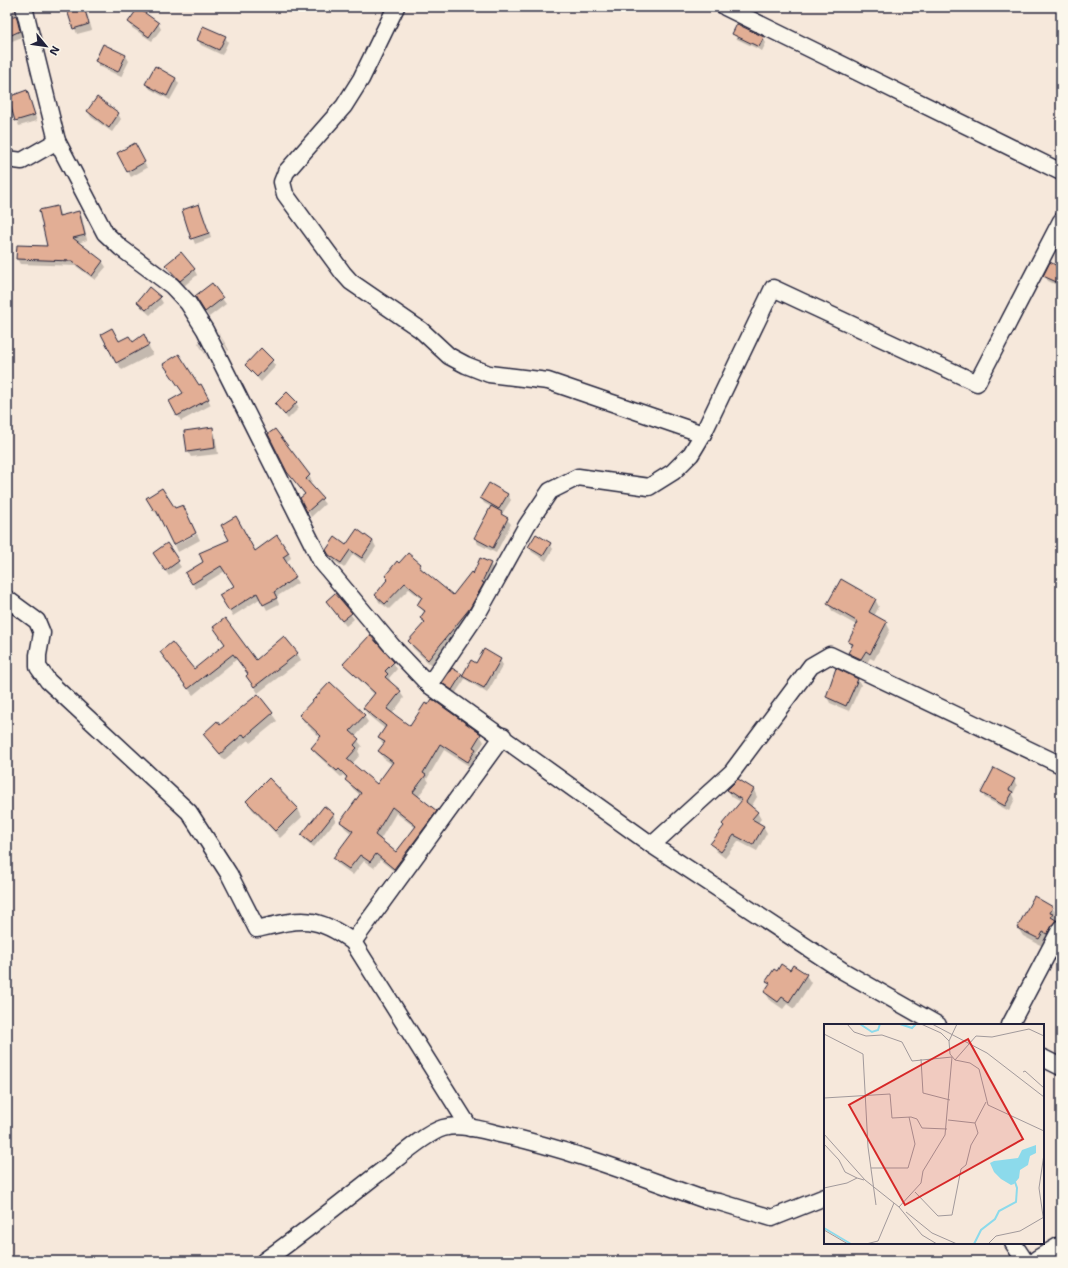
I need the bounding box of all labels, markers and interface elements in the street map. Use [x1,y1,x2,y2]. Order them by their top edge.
north arrow [26,26,66,66]
text: N [45,43,63,58]
inset map [824,1024,1044,1244]

